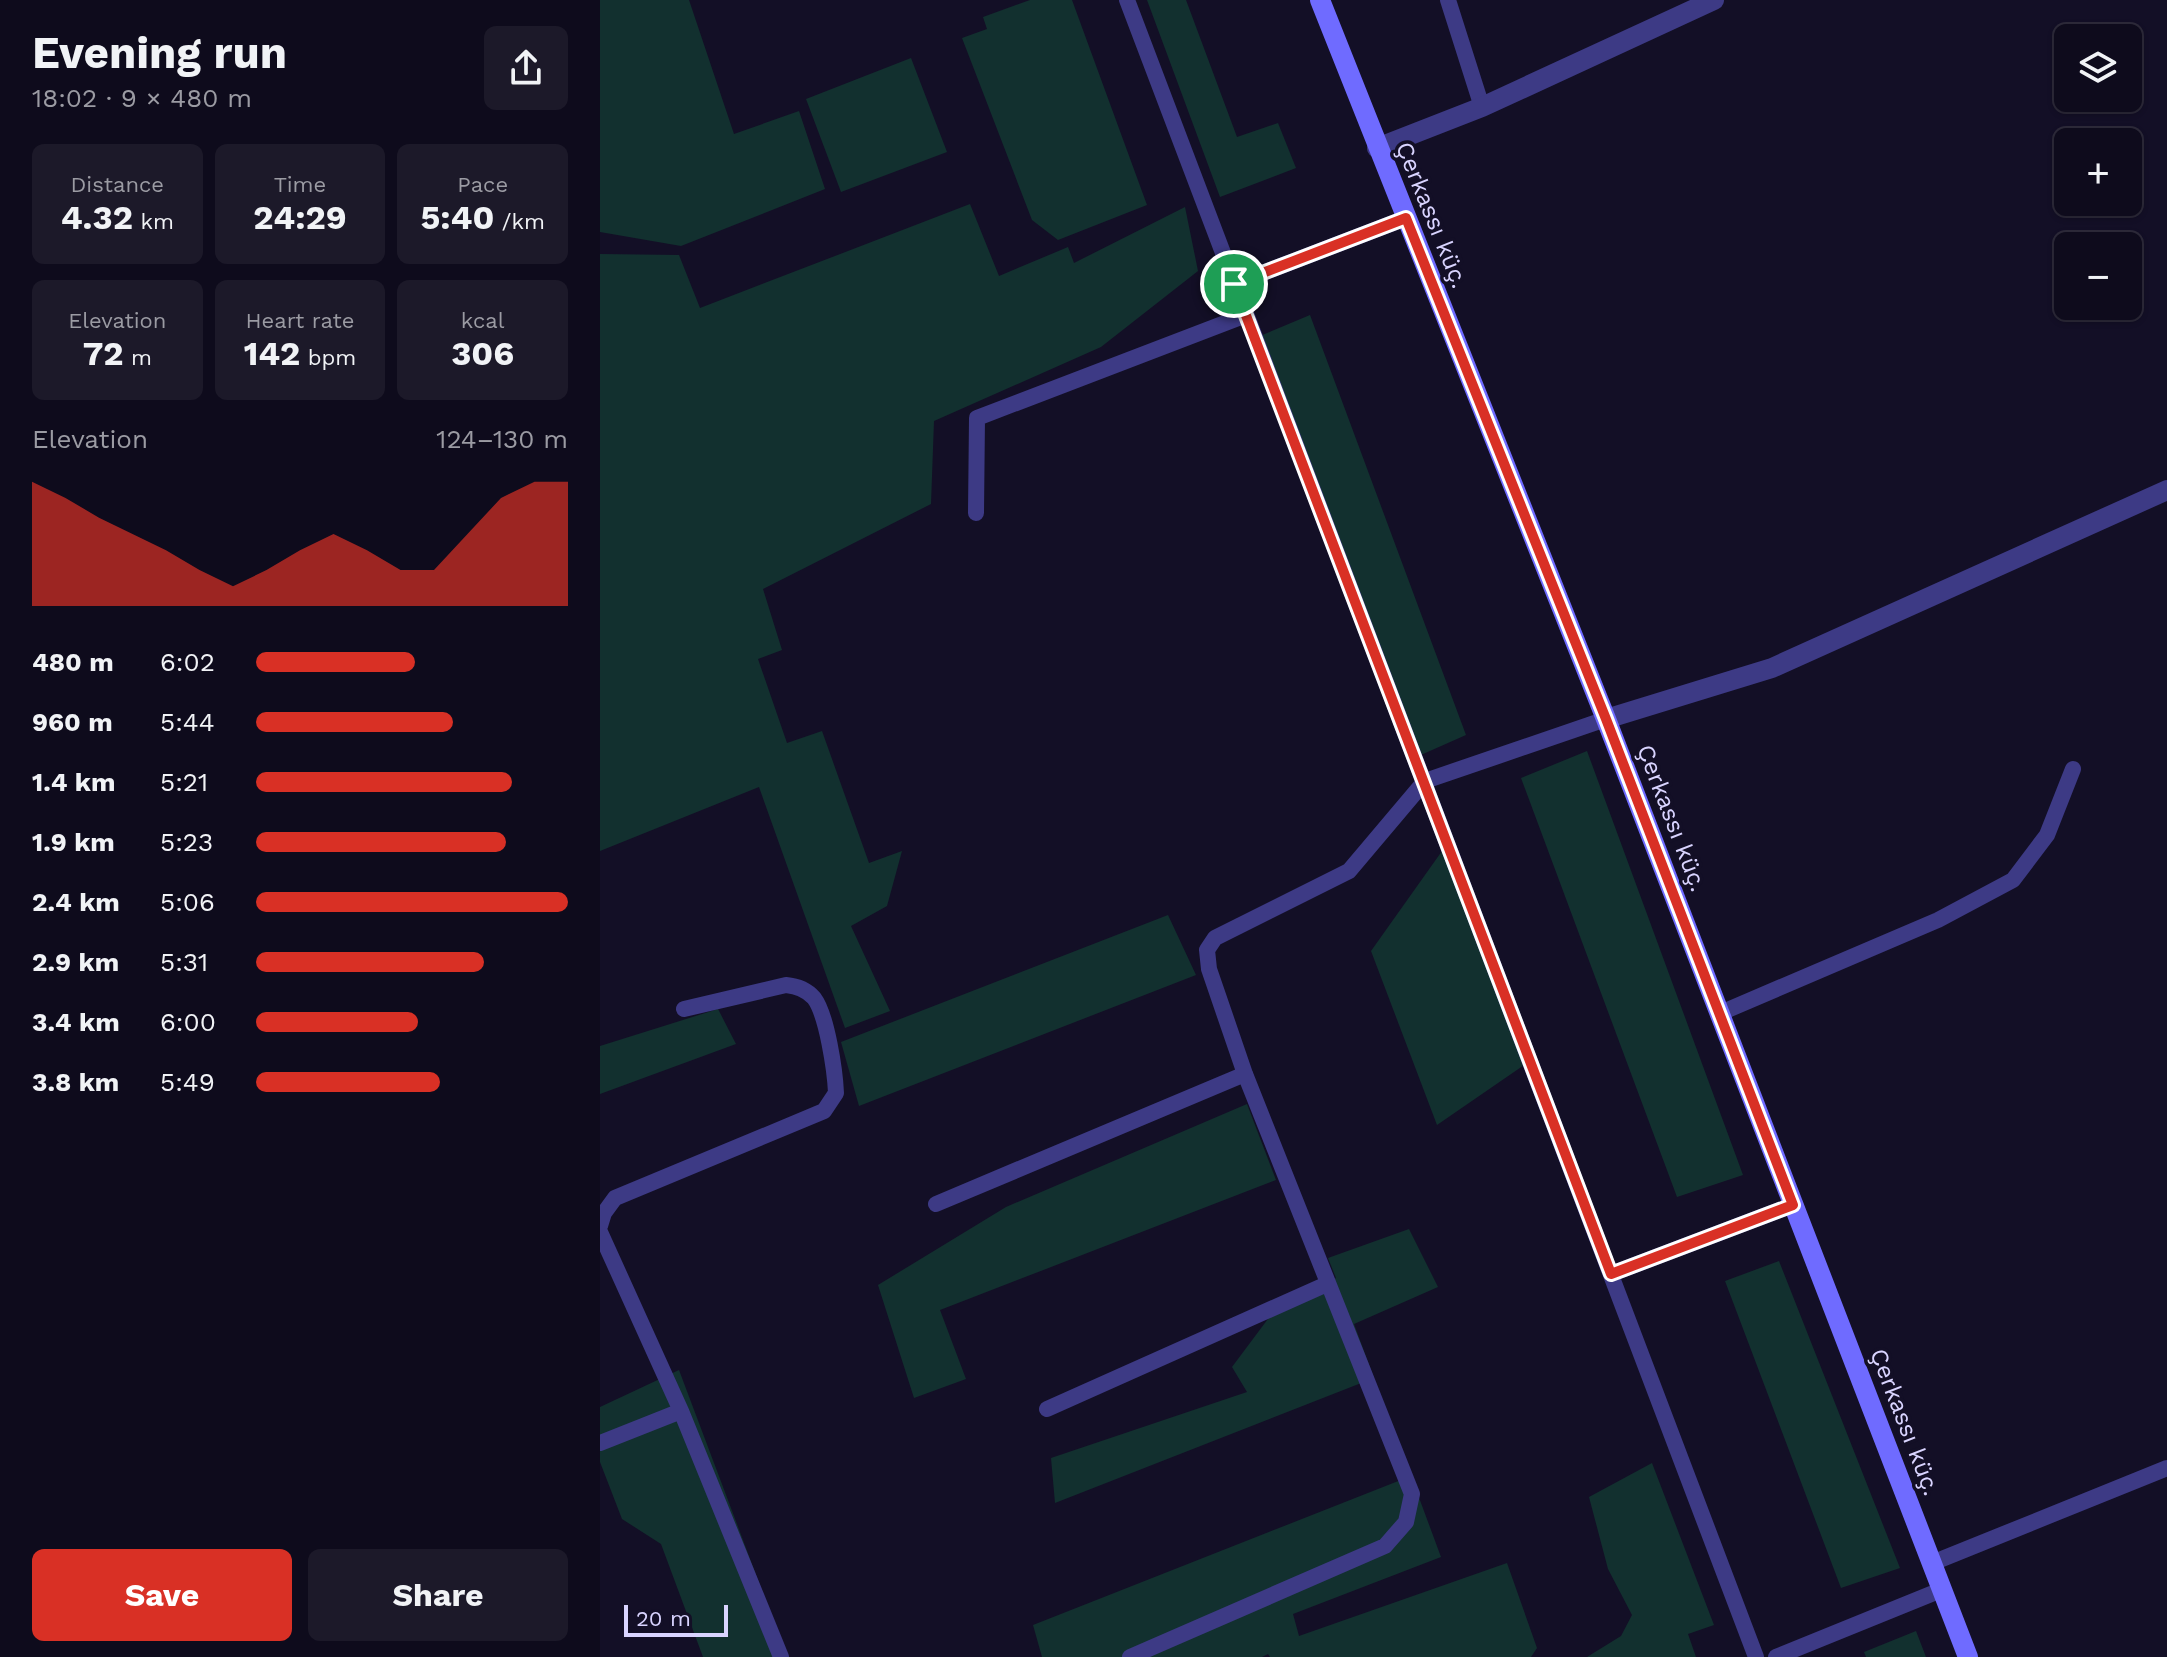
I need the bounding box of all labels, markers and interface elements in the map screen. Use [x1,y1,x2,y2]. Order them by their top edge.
map controls [2054,24,2142,320]
button: layers [2054,24,2142,112]
button: share [484,26,568,110]
text: Evening run [32,27,287,79]
text: 18:02 · 9 × 480 m [32,83,252,113]
button: + [2054,128,2142,216]
street label: Çerkassı küç. [1390,138,1474,292]
text: Distance [71,172,164,197]
text: Time [274,172,326,197]
text: Pace [457,172,508,197]
text: 4.32 [61,197,133,237]
text: 24:29 [253,197,347,237]
text: 5:40 [420,197,494,237]
text: km [133,209,174,234]
text: /km [494,209,545,234]
button: − [2054,232,2142,320]
pin [1200,250,1268,318]
icon: arrive [1212,262,1256,306]
text: Elevation [68,308,166,333]
text: Heart rate [246,308,354,333]
text: kcal [461,308,504,333]
text: 72 [83,333,124,373]
text: 142 [244,333,300,373]
text: 306 [451,333,514,373]
text: m [124,345,152,370]
text: bpm [300,345,356,370]
text: Elevation [32,424,148,454]
text: 124–130 m [436,424,568,454]
text: 480 m [32,647,114,677]
text: 6:02 [160,647,215,677]
text: 960 m [32,707,113,737]
text: 5:44 [160,707,215,737]
street label: Çerkassı küç. [1631,741,1713,895]
text: 1.4 km [32,767,116,797]
text: 5:21 [160,767,208,797]
text: 1.9 km [32,827,115,857]
text: 5:23 [160,827,213,857]
text: 2.4 km [32,887,120,917]
text: 5:06 [160,887,215,917]
text: 2.9 km [32,947,119,977]
text: 5:31 [160,947,208,977]
text: 3.4 km [32,1007,120,1037]
text: 6:00 [160,1007,216,1037]
text: 3.8 km [32,1067,119,1097]
text: 5:49 [160,1067,215,1097]
street label: Çerkassı küç. [1864,1345,1946,1499]
button: Save [32,1549,292,1641]
button: Share [308,1549,568,1641]
scale bar [624,1601,728,1637]
text: 20 m [636,1606,691,1631]

